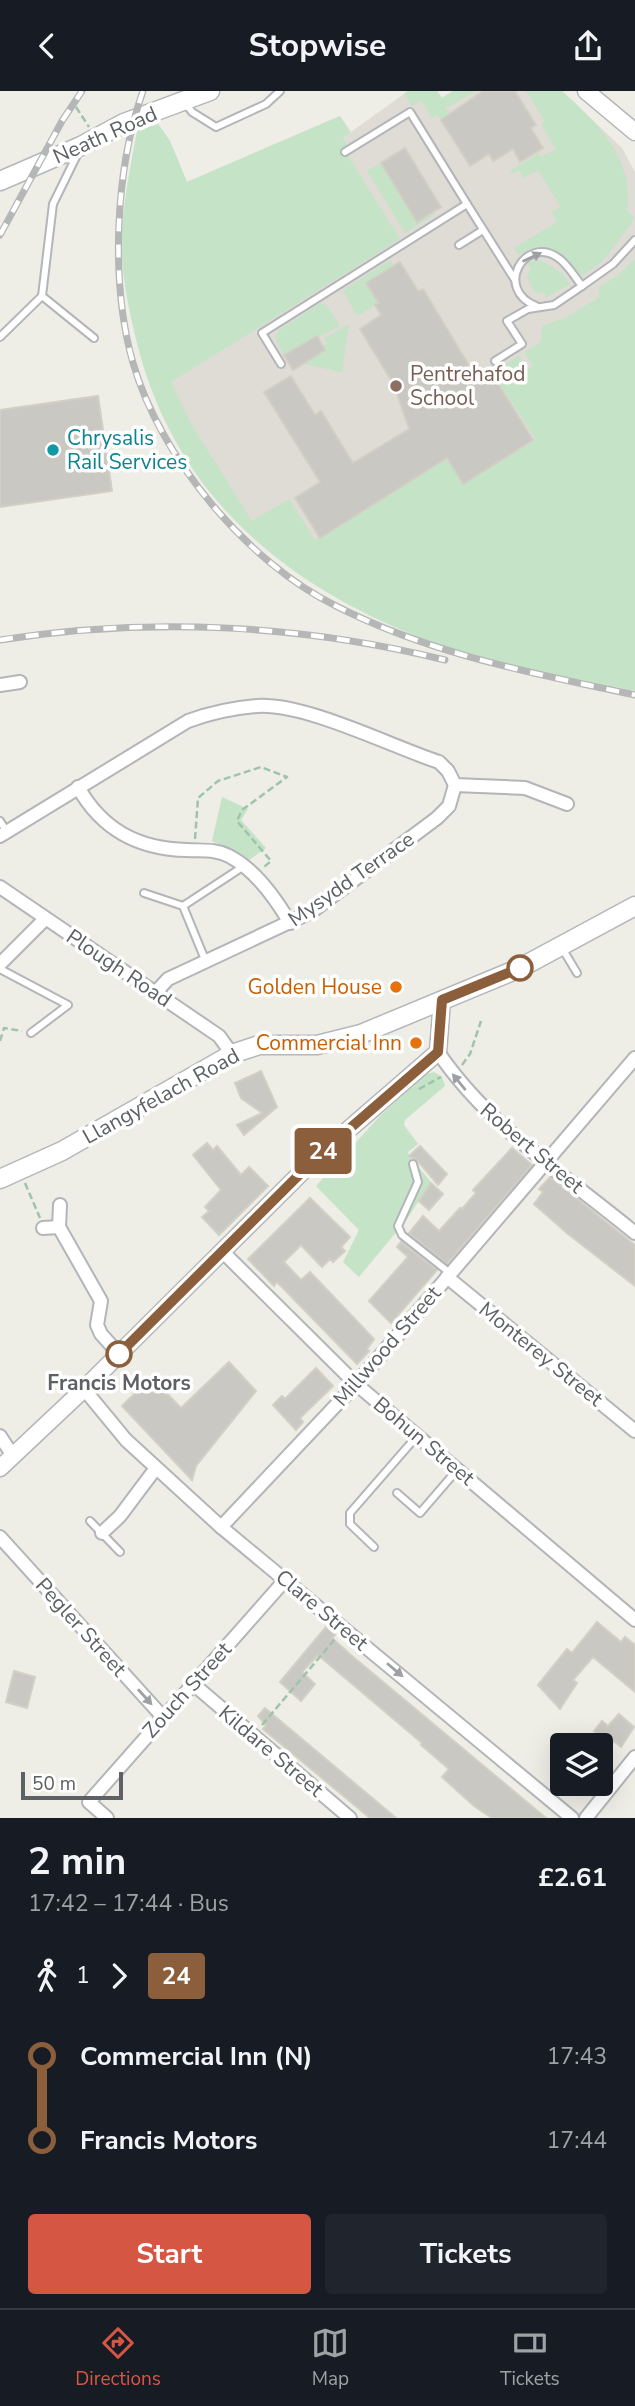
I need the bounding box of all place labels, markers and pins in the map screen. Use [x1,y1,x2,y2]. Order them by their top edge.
place label: Pentrehafod School [410,360,526,412]
marker: Pentrehafod School [388,378,404,394]
place label: Chrysalis Rail Services [67,424,187,476]
marker: Chrysalis Rail Services [45,442,61,458]
unlabelled marker [507,955,533,981]
place label: Golden House [248,973,382,1001]
marker: Golden House [388,979,404,995]
place label: Commercial Inn [256,1029,402,1057]
marker: Commercial Inn [408,1035,424,1051]
marker: Francis Motors [106,1341,132,1367]
place label: Francis Motors [47,1369,191,1397]

